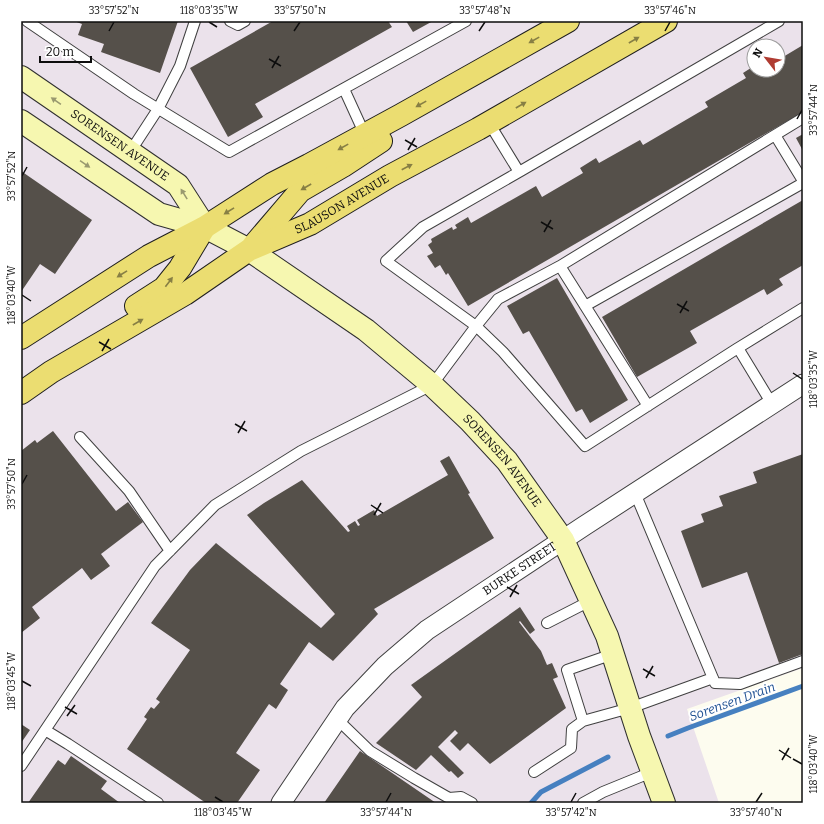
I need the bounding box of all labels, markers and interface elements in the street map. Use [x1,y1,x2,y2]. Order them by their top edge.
text: 33°57'52"N [89,5,139,17]
text: 118°03'35"W [180,5,239,17]
text: 33°57'50"N [274,5,326,17]
text: 33°57'48"N [459,5,511,17]
text: 33°57'46"N [644,5,696,17]
one-way arrow [529,37,540,44]
one-way arrow [628,37,640,44]
scale bar [40,38,91,64]
north arrow [746,38,786,78]
text: 20 m [46,45,75,59]
text: N [750,46,766,60]
text: 33°57'44"N [808,84,820,136]
one-way arrow [51,97,62,105]
one-way arrow [415,100,427,107]
one-way arrow [515,101,527,108]
street label: SORENSEN AVENUE [68,106,172,184]
one-way arrow [337,144,348,150]
text: 33°57'52"N [6,151,18,201]
one-way arrow [80,160,90,168]
one-way arrow [401,164,413,170]
street label: SLAUSON AVENUE [292,171,392,237]
one-way arrow [300,184,312,191]
one-way arrow [180,188,187,200]
one-way arrow [224,207,234,215]
text: 118°03'40"W [6,265,18,325]
one-way arrow [116,270,128,277]
one-way arrow [164,277,173,288]
one-way arrow [132,318,144,325]
text: 118°03'35"W [808,349,820,408]
street label: SORENSEN AVENUE [460,411,544,510]
text: 33°57'50"N [6,458,18,510]
street label: BURKE STREET [480,539,559,598]
text: 118°03'45"W [6,651,18,710]
water label: Sorensen Drain [687,679,777,724]
text: 118°03'40"W [808,734,820,794]
text: 118°03'45"W [194,807,253,819]
text: 33°57'44"N [360,807,412,819]
text: 33°57'42"N [545,807,597,819]
text: 33°57'40"N [730,807,782,819]

